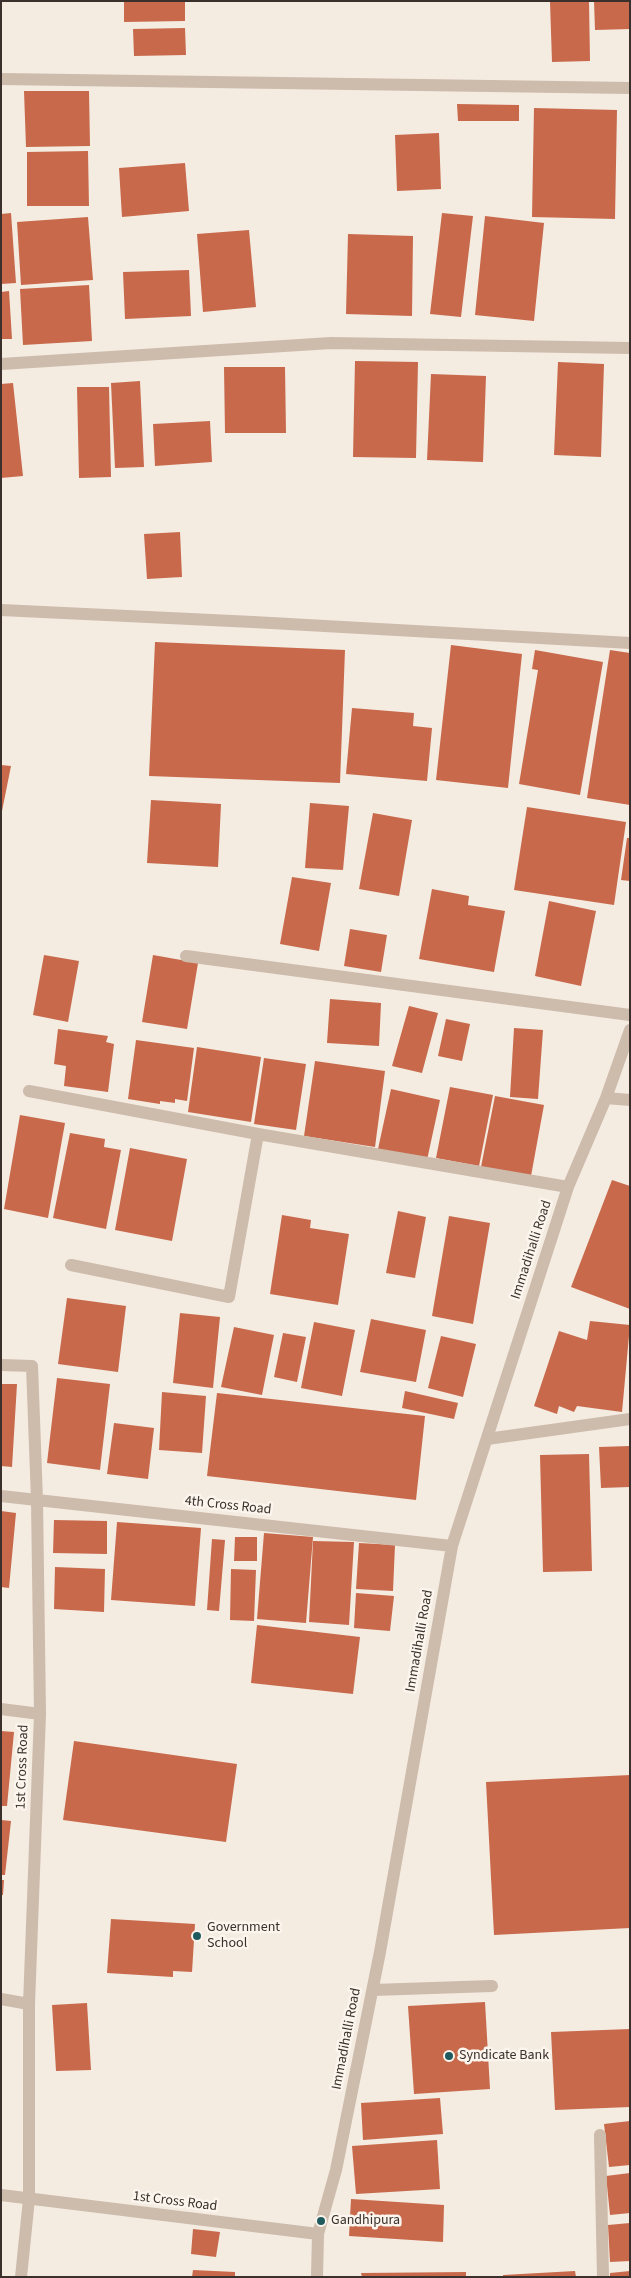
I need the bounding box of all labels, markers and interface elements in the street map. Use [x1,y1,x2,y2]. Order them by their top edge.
street label: Immadihalli Road [508,1198,556,1302]
street label: 4th Cross Road [184,1493,272,1519]
street label: Immadihalli Road [403,1589,437,1693]
street label: 1st Cross Road [13,1724,33,1810]
place label: Government School [207,1920,280,1952]
marker: Government School [191,1930,203,1942]
street label: Immadihalli Road [329,1987,365,2091]
place label: Syndicate Bank [459,2048,549,2064]
marker: Syndicate Bank [443,2050,455,2062]
street label: 1st Cross Road [132,2188,218,2216]
place label: Gandhipura [331,2213,400,2229]
marker: Gandhipura [315,2215,327,2227]

